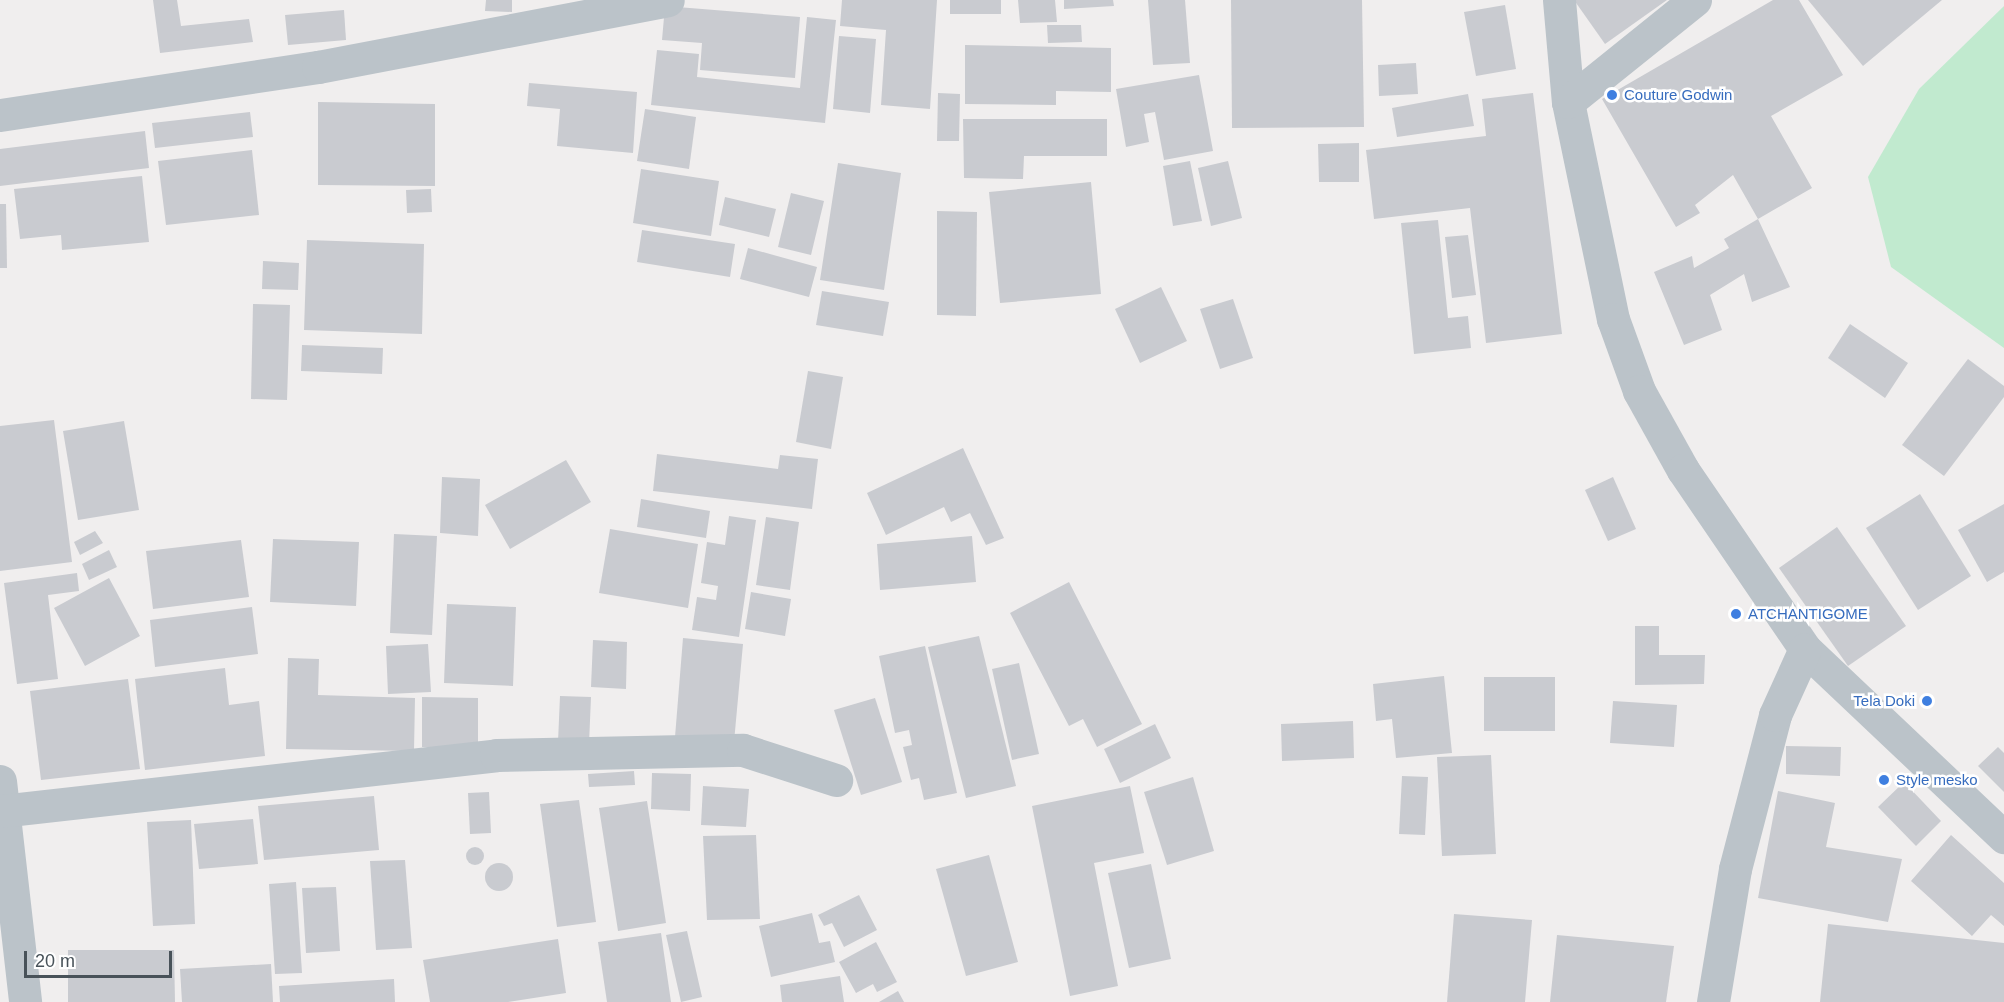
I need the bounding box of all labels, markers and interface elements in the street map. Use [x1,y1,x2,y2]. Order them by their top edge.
place label: Couture Godwin [1624,86,1732,104]
marker: Couture Godwin [1605,88,1619,102]
place label: ATCHANTIGOME [1748,605,1868,623]
marker: ATCHANTIGOME [1729,607,1743,621]
place label: Tela Doki [1853,692,1915,710]
marker: Tela Doki [1920,694,1934,708]
place label: Style mesko [1896,771,1978,789]
marker: Style mesko [1877,773,1891,787]
scale bar [27,939,176,977]
text: 20 m [35,951,75,971]

